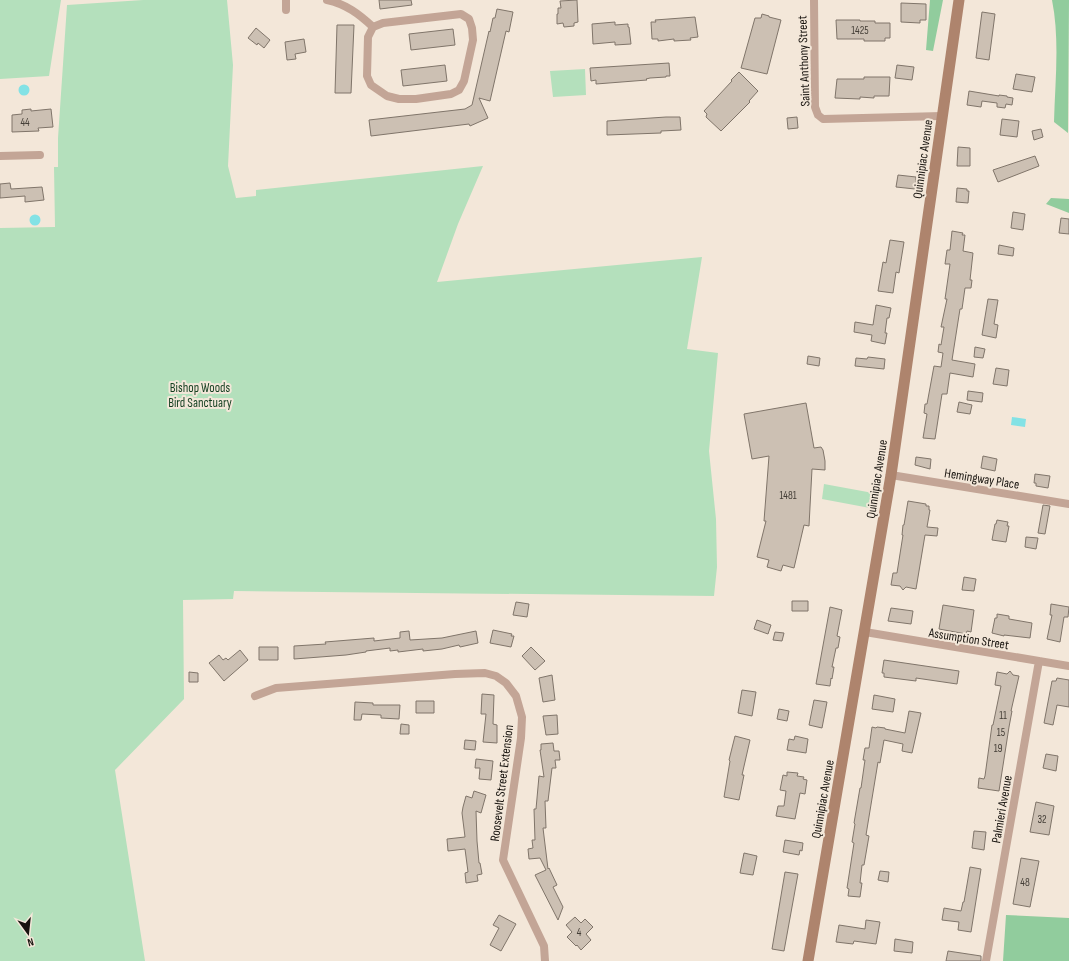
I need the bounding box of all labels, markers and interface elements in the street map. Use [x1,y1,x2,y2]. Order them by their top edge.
street label: Saint Anthony Street [794,15,814,107]
house number: 1425 [851,24,869,37]
house number: 44 [20,116,30,129]
street label: Quinnipiac Avenue [910,119,936,200]
park label: Bishop Woods Bird Sanctuary [168,380,232,411]
street label: Quinnipiac Avenue [863,439,891,520]
street label: Hemingway Place [943,465,1020,493]
house number: 1481 [779,489,797,502]
street label: Assumption Street [927,625,1010,653]
house number: 11 [999,709,1007,722]
street label: Roosevelt Street Extension [487,724,517,842]
house number: 15 [997,726,1005,739]
house number: 19 [994,742,1002,755]
street label: Quinnipiac Avenue [808,759,838,840]
street label: Palmieri Avenue [988,774,1016,844]
house number: 32 [1037,813,1047,826]
house number: 48 [1020,876,1030,889]
north arrow [8,913,48,953]
house number: 4 [577,926,582,939]
text: N [26,935,35,949]

